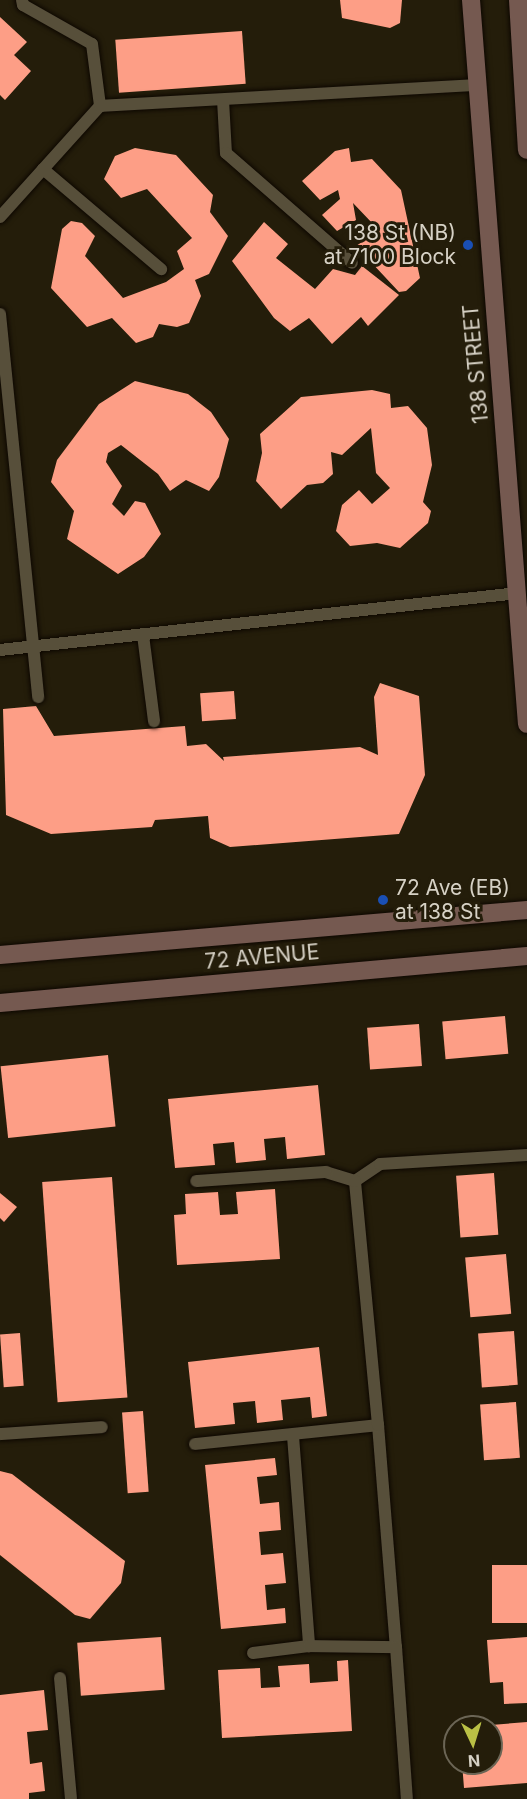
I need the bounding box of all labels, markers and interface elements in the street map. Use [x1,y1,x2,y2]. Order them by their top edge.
place label: 138 St (NB) at 7100 Block [324,220,456,270]
marker: 138 St (NB) at 7100 Block [461,238,475,252]
street label: 138 STREET [458,303,494,425]
place label: 72 Ave (EB) at 138 St [395,875,510,925]
marker: 72 Ave (EB) at 138 St [376,893,390,907]
street label: 72 AVENUE [204,939,320,975]
north arrow [443,1715,503,1775]
text: N [467,1751,481,1771]

